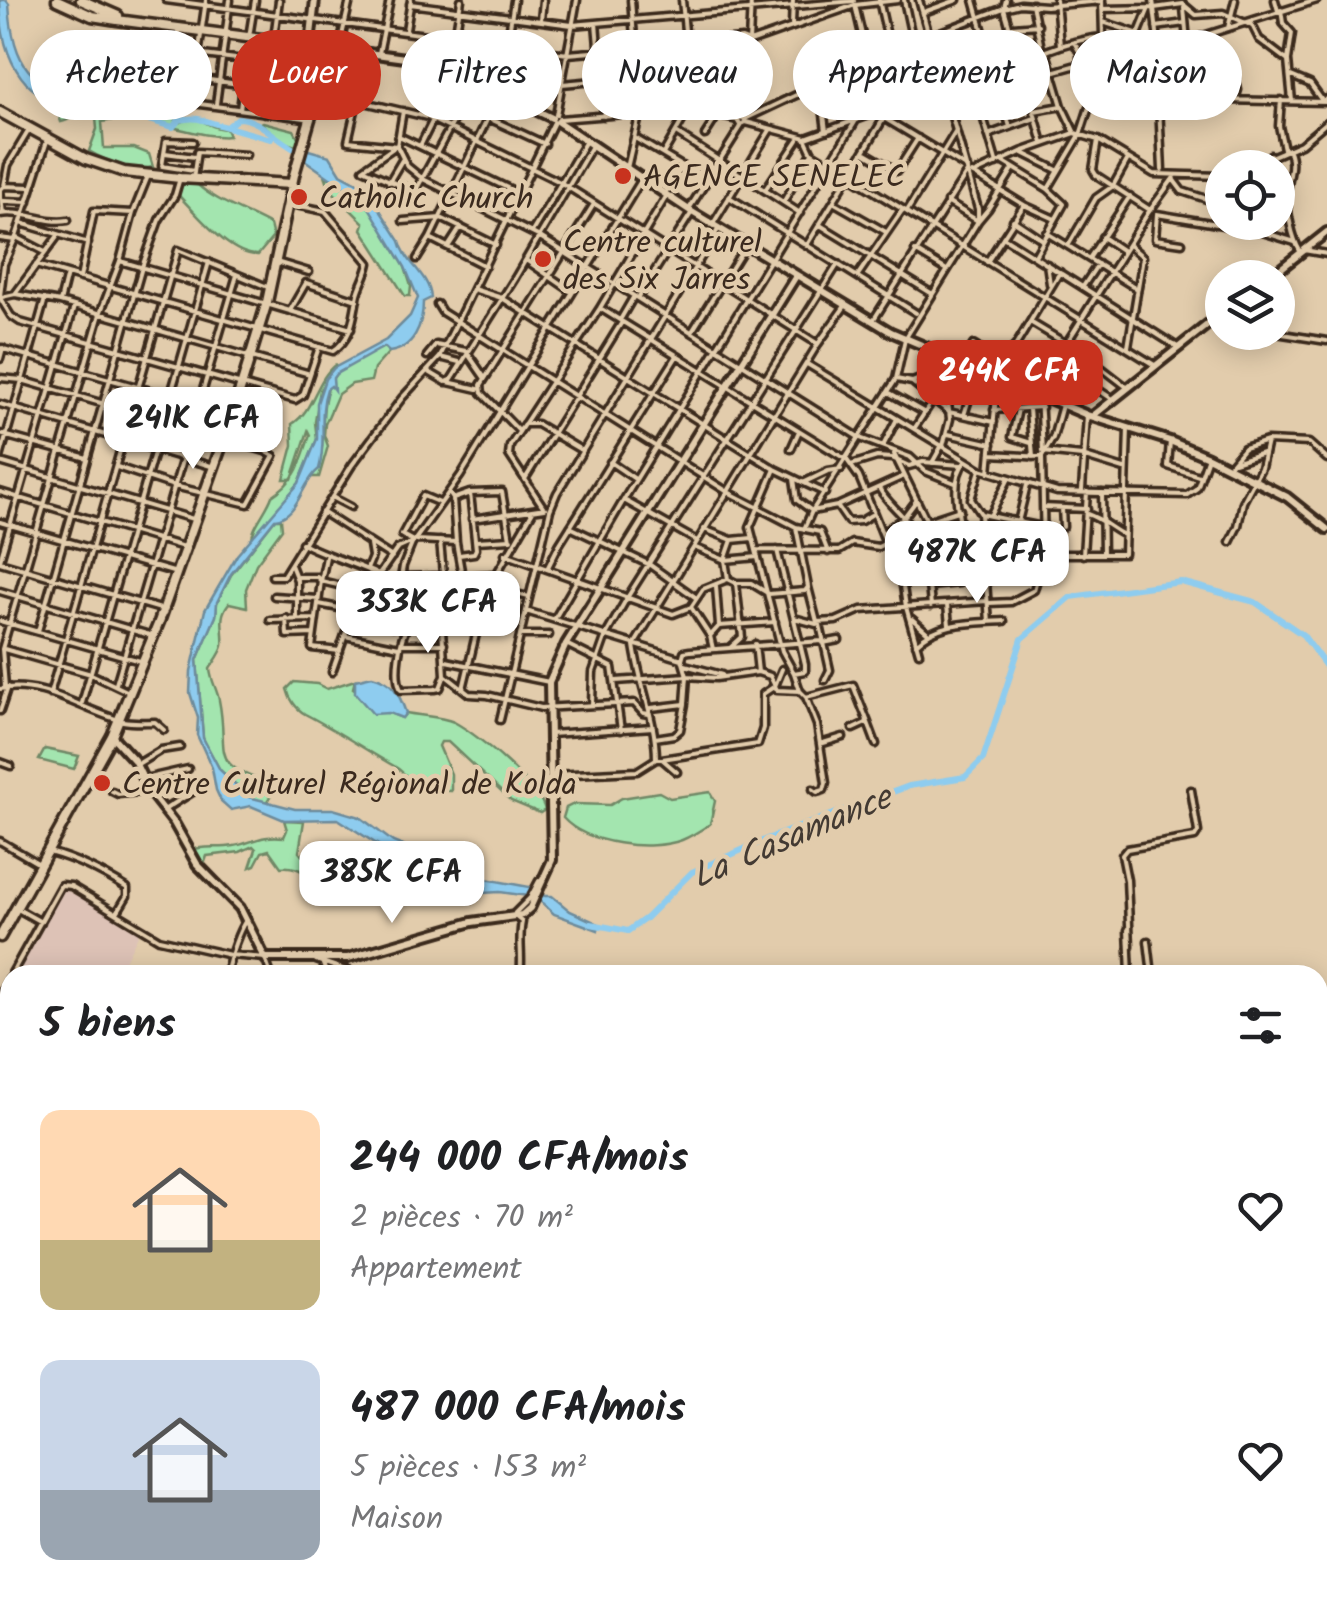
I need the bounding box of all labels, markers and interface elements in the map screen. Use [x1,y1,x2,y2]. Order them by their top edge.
chip: Acheter [30,30,212,120]
chip: Louer [232,30,381,120]
chip: Filtres [401,30,562,120]
chip: Nouveau [582,30,773,120]
chip: Appartement [793,30,1050,120]
chip: Maison [1070,30,1242,120]
map controls [1205,150,1295,350]
button: locate [1205,150,1295,240]
place label: AGENCE SENELEC [643,153,905,204]
marker: AGENCE SENELEC [612,165,634,187]
place label: Catholic Church [319,174,533,225]
marker: Catholic Church [288,186,310,208]
place label: Centre culturel des Six Jarres [563,218,762,306]
marker: Centre culturel des Six Jarres [532,248,554,270]
button: layers [1205,260,1295,350]
pin: 244K CFA [907,340,1113,425]
text: 244K CFA [939,347,1081,398]
pin: 241K CFA [90,387,296,472]
text: 241K CFA [126,394,260,445]
pin: 487K CFA [874,521,1080,606]
text: 487K CFA [907,528,1047,579]
pin: 353K CFA [325,571,531,656]
text: 353K CFA [358,578,498,629]
place label: Centre Culturel Régional de Kolda [122,760,577,811]
water label: La Casamance [683,770,904,906]
marker: Centre Culturel Régional de Kolda [91,772,113,794]
pin: 385K CFA [289,841,495,926]
text: 385K CFA [321,848,463,899]
text: 5 biens [40,992,176,1059]
icon: filters [1233,998,1288,1053]
text: 244 000 CFA/mois [350,1126,688,1193]
icon: home [120,1150,240,1270]
icon: heart [1233,1183,1288,1238]
text: 2 pièces · 70 m² [350,1193,573,1244]
text: Appartement [350,1244,522,1295]
text: 487 000 CFA/mois [350,1376,686,1443]
icon: home [120,1400,240,1520]
icon: heart [1233,1433,1288,1488]
text: 5 pièces · 153 m² [350,1443,586,1494]
text: Maison [350,1494,443,1545]

